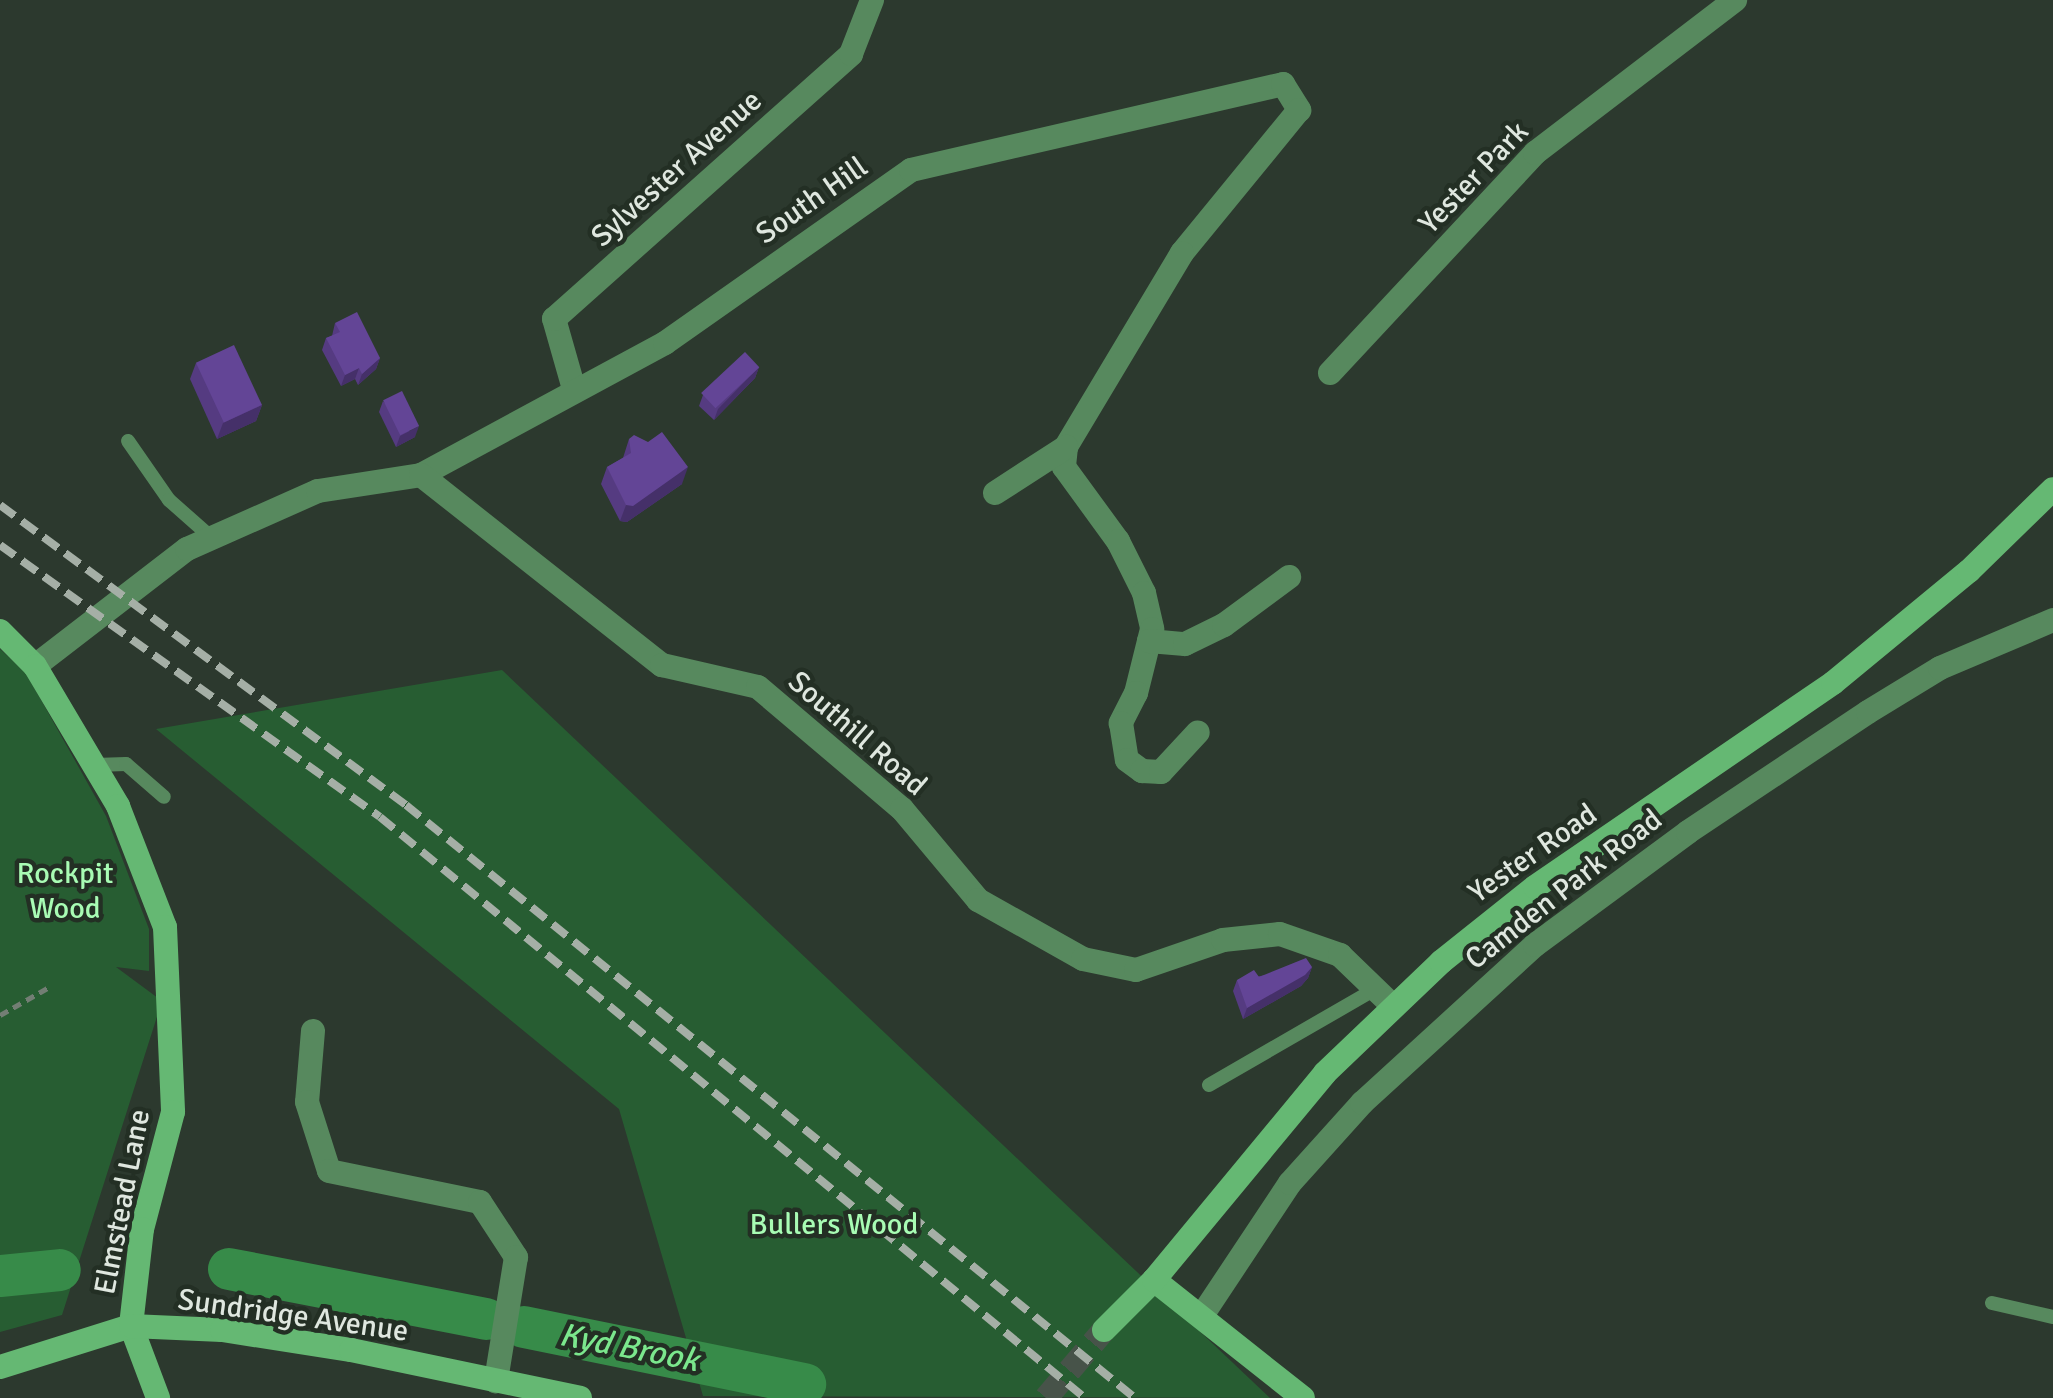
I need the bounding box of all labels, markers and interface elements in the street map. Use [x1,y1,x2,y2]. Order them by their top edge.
street label: Sylvester Avenue [584,83,770,255]
street label: Yester Park [1412,114,1536,242]
street label: South Hill [749,150,875,252]
street label: Southill Road [780,664,934,804]
street label: Yester Road [1462,797,1604,911]
street label: Camden Park Road [1459,802,1669,978]
park label: Rockpit Wood [17,856,113,926]
street label: Elmstead Lane [87,1106,159,1298]
park label: Bullers Wood [750,1207,918,1243]
street label: Sundridge Avenue [176,1282,410,1350]
water label: Kyd Brook [556,1315,702,1381]

